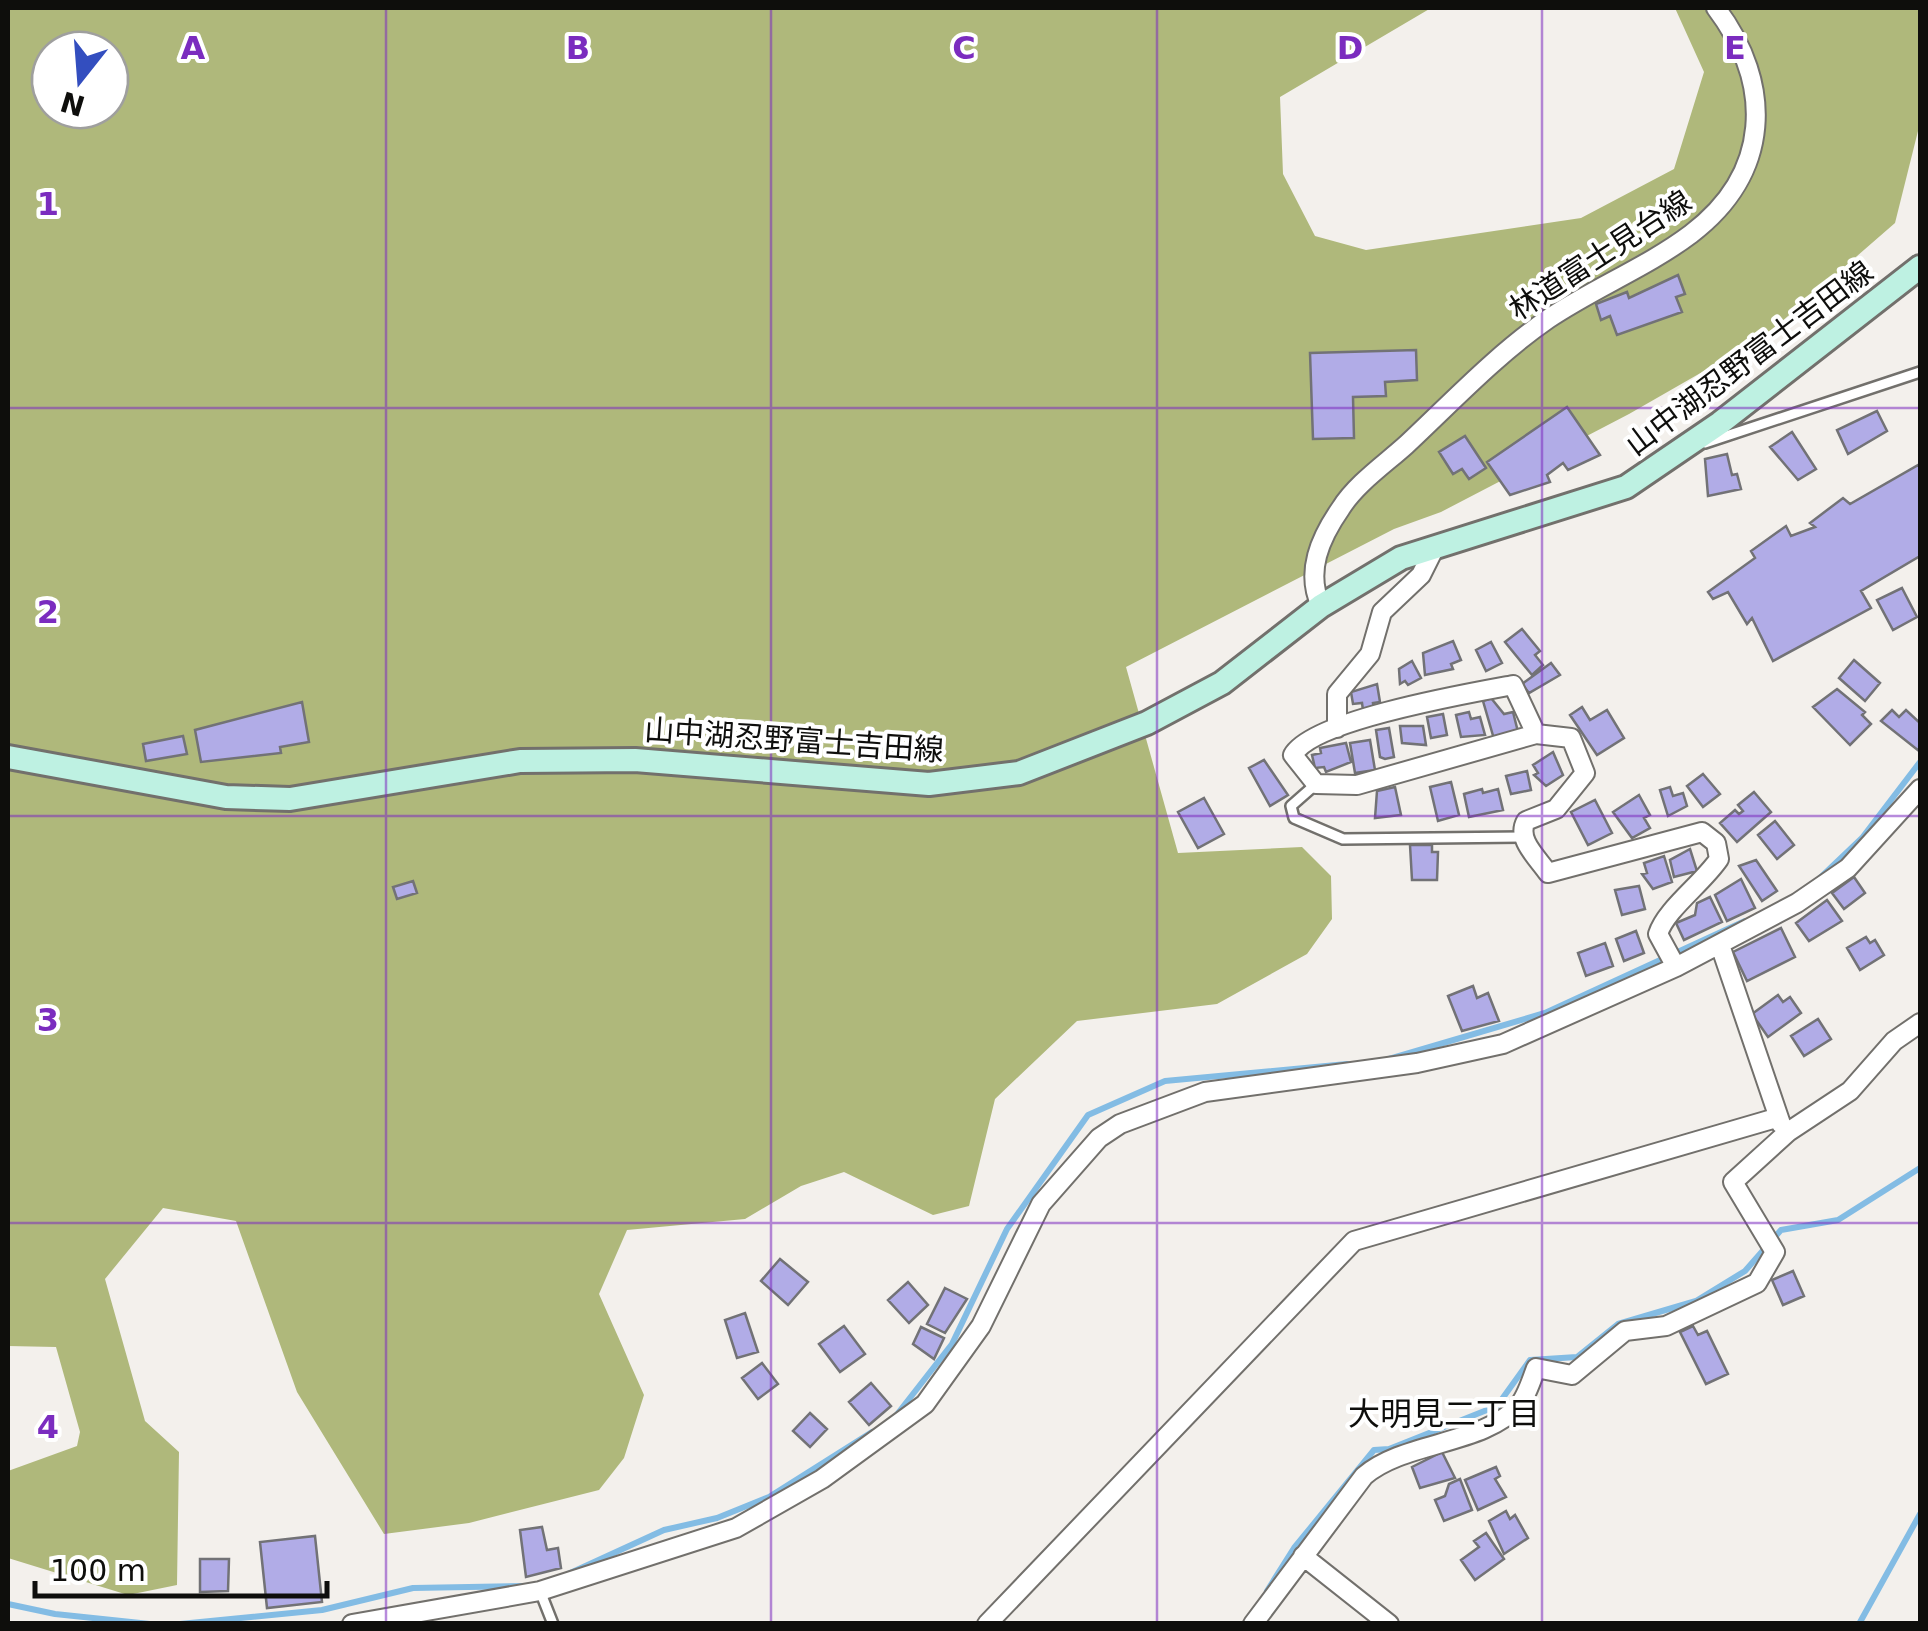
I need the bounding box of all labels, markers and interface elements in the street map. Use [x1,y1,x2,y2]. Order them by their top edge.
text: A [181,29,206,67]
text: B [566,29,590,67]
text: C [952,29,976,67]
text: D [1337,29,1363,67]
text: E [1724,29,1746,67]
north arrow [30,30,130,130]
text: N [57,84,89,123]
street label: 林道富士見台線 [1502,183,1698,327]
text: 1 [37,185,59,223]
street label: 山中湖忍野富士吉田線 [1619,254,1879,462]
text: 2 [37,593,59,631]
street label: 山中湖忍野富士吉田線 [643,712,945,768]
text: 3 [37,1001,59,1039]
district label: 大明見二丁目 [1348,1395,1540,1433]
text: 4 [37,1408,59,1446]
scale bar [35,1536,328,1598]
text: 100 m [50,1553,146,1588]

